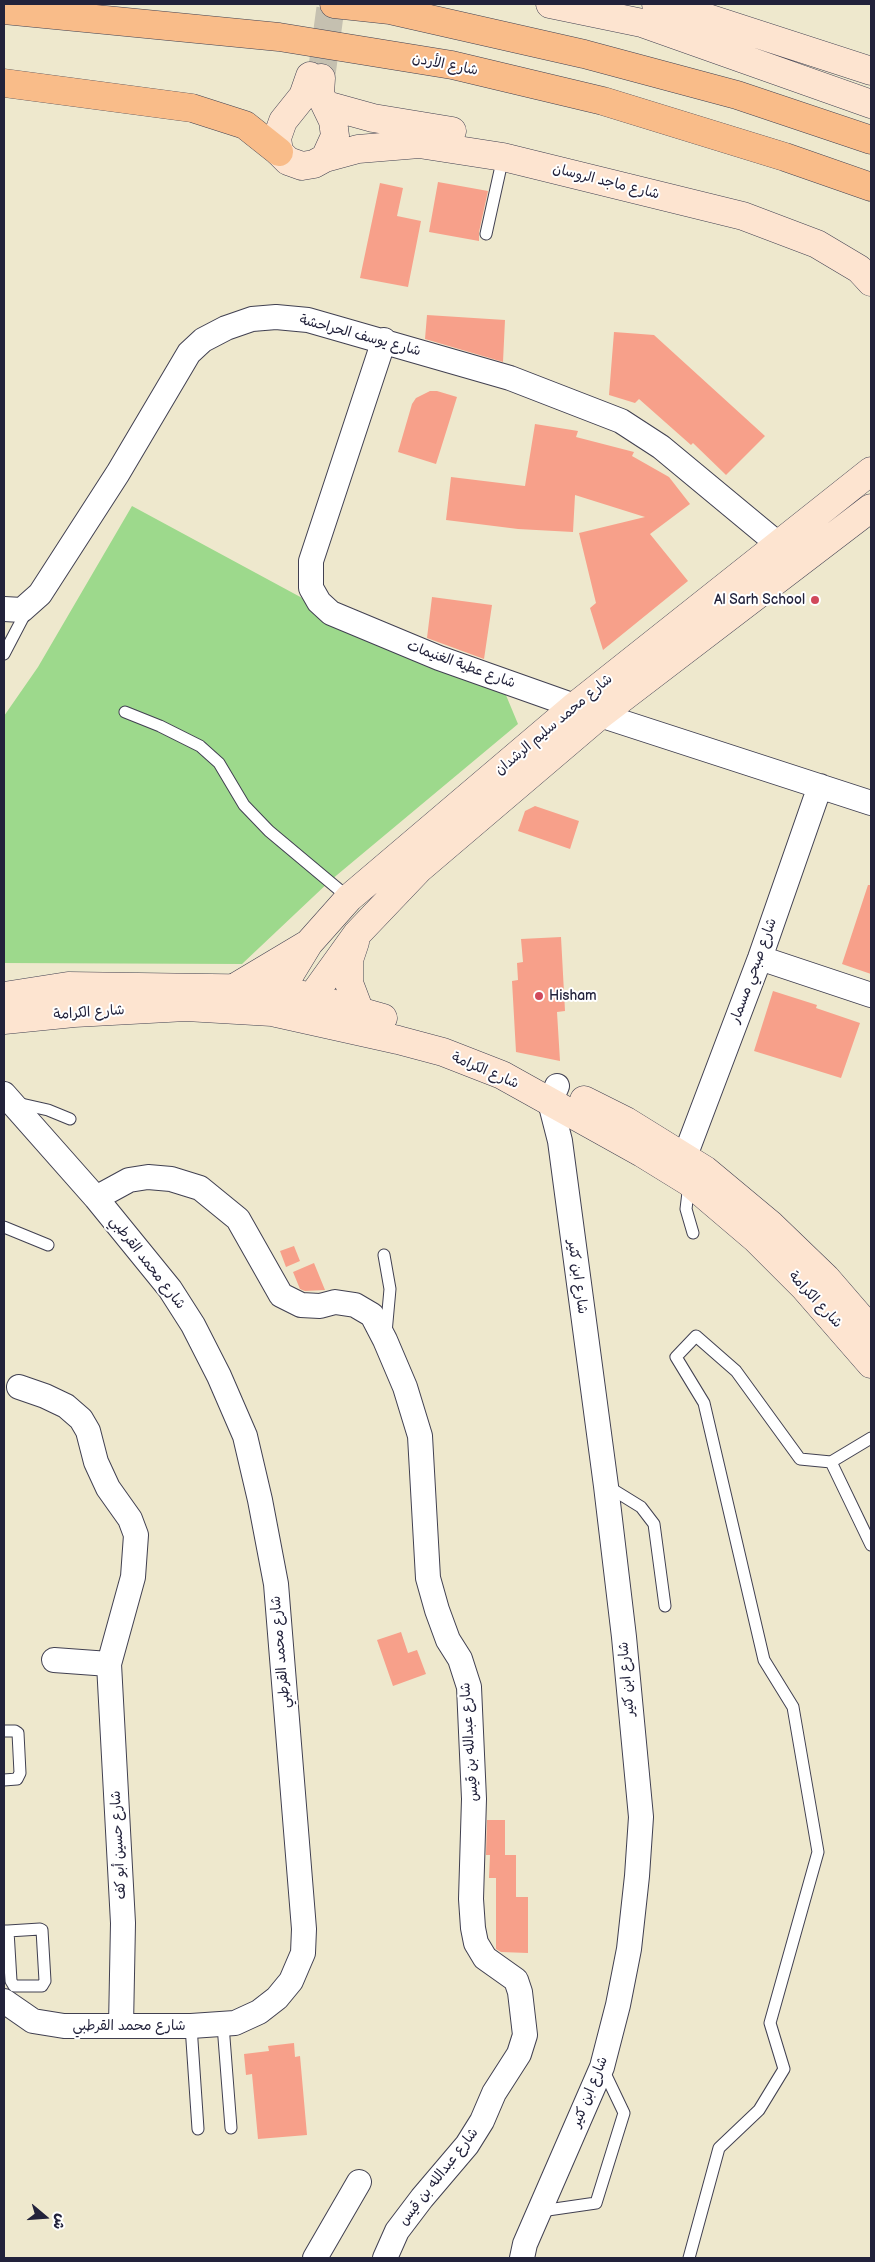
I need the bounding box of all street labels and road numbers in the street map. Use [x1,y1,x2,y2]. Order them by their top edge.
street label: شارع الأردن [411,50,479,80]
street label: شارع ماجد الروسان [551,161,661,203]
street label: شارع يوسف الحراحشة [297,312,423,360]
street label: شارع عطية الغنيمات [405,638,517,692]
street label: شارع محمد سليم الرشدان [492,671,616,779]
street label: شارع صبحي مسمار [727,916,781,1026]
street label: شارع الكرامة [53,1002,125,1024]
street label: شارع الكرامة [449,1049,521,1093]
street label: شارع محمد القرطبي [106,1213,188,1313]
street label: شارع ابن كثير [563,1239,591,1315]
street label: شارع الكرامة [785,1268,845,1332]
street label: شارع محمد القرطبي [268,1595,294,1709]
street label: شارع ابن كثير [615,1641,639,1717]
street label: شارع عبدالله بن قيس [457,1682,483,1802]
street label: شارع حسين أبو كف [108,1790,130,1900]
street label: شارع محمد القرطبي [72,2018,186,2034]
street label: شارع ابن كثير [568,2054,612,2130]
street label: شارع عبدالله بن قيس [396,2125,482,2229]

